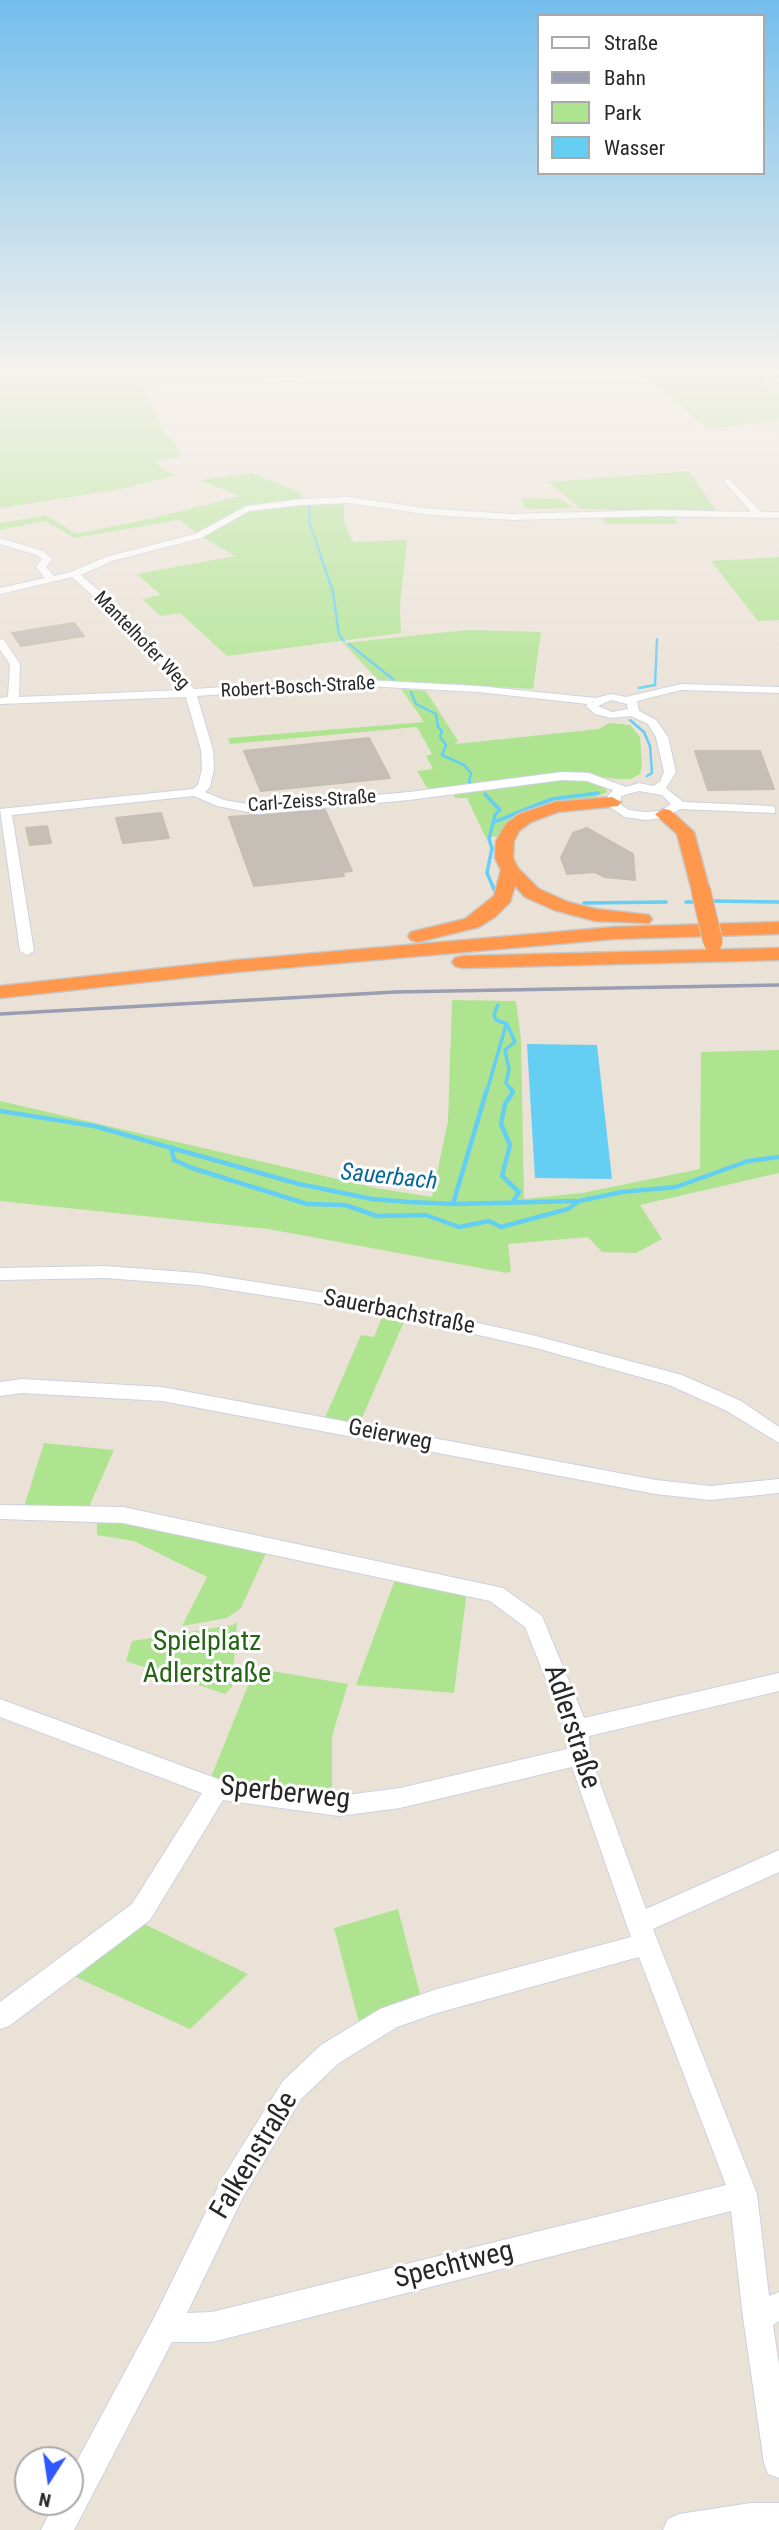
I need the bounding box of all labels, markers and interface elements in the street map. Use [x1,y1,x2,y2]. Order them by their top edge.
legend [538,14,765,175]
text: Straße [604,31,658,55]
text: Bahn [604,66,646,90]
text: Park [604,101,641,125]
text: Wasser [604,136,665,160]
street label: Mantelhofer Weg [88,587,194,695]
street label: Robert-Bosch-Straße [220,673,376,703]
street label: Carl-Zeiss-Straße [247,786,377,818]
water label: Sauerbach [339,1159,439,1197]
street label: Sauerbachstraße [321,1285,477,1341]
street label: Geierweg [346,1414,434,1458]
park label: Spielplatz Adlerstraße [143,1626,271,1692]
street label: Adlerstraße [535,1661,607,1793]
street label: Sperberweg [218,1770,352,1818]
street label: Falkenstraße [204,2086,306,2226]
street label: Spechtweg [391,2235,517,2297]
north arrow [14,2446,84,2516]
text: N [37,2488,53,2513]

